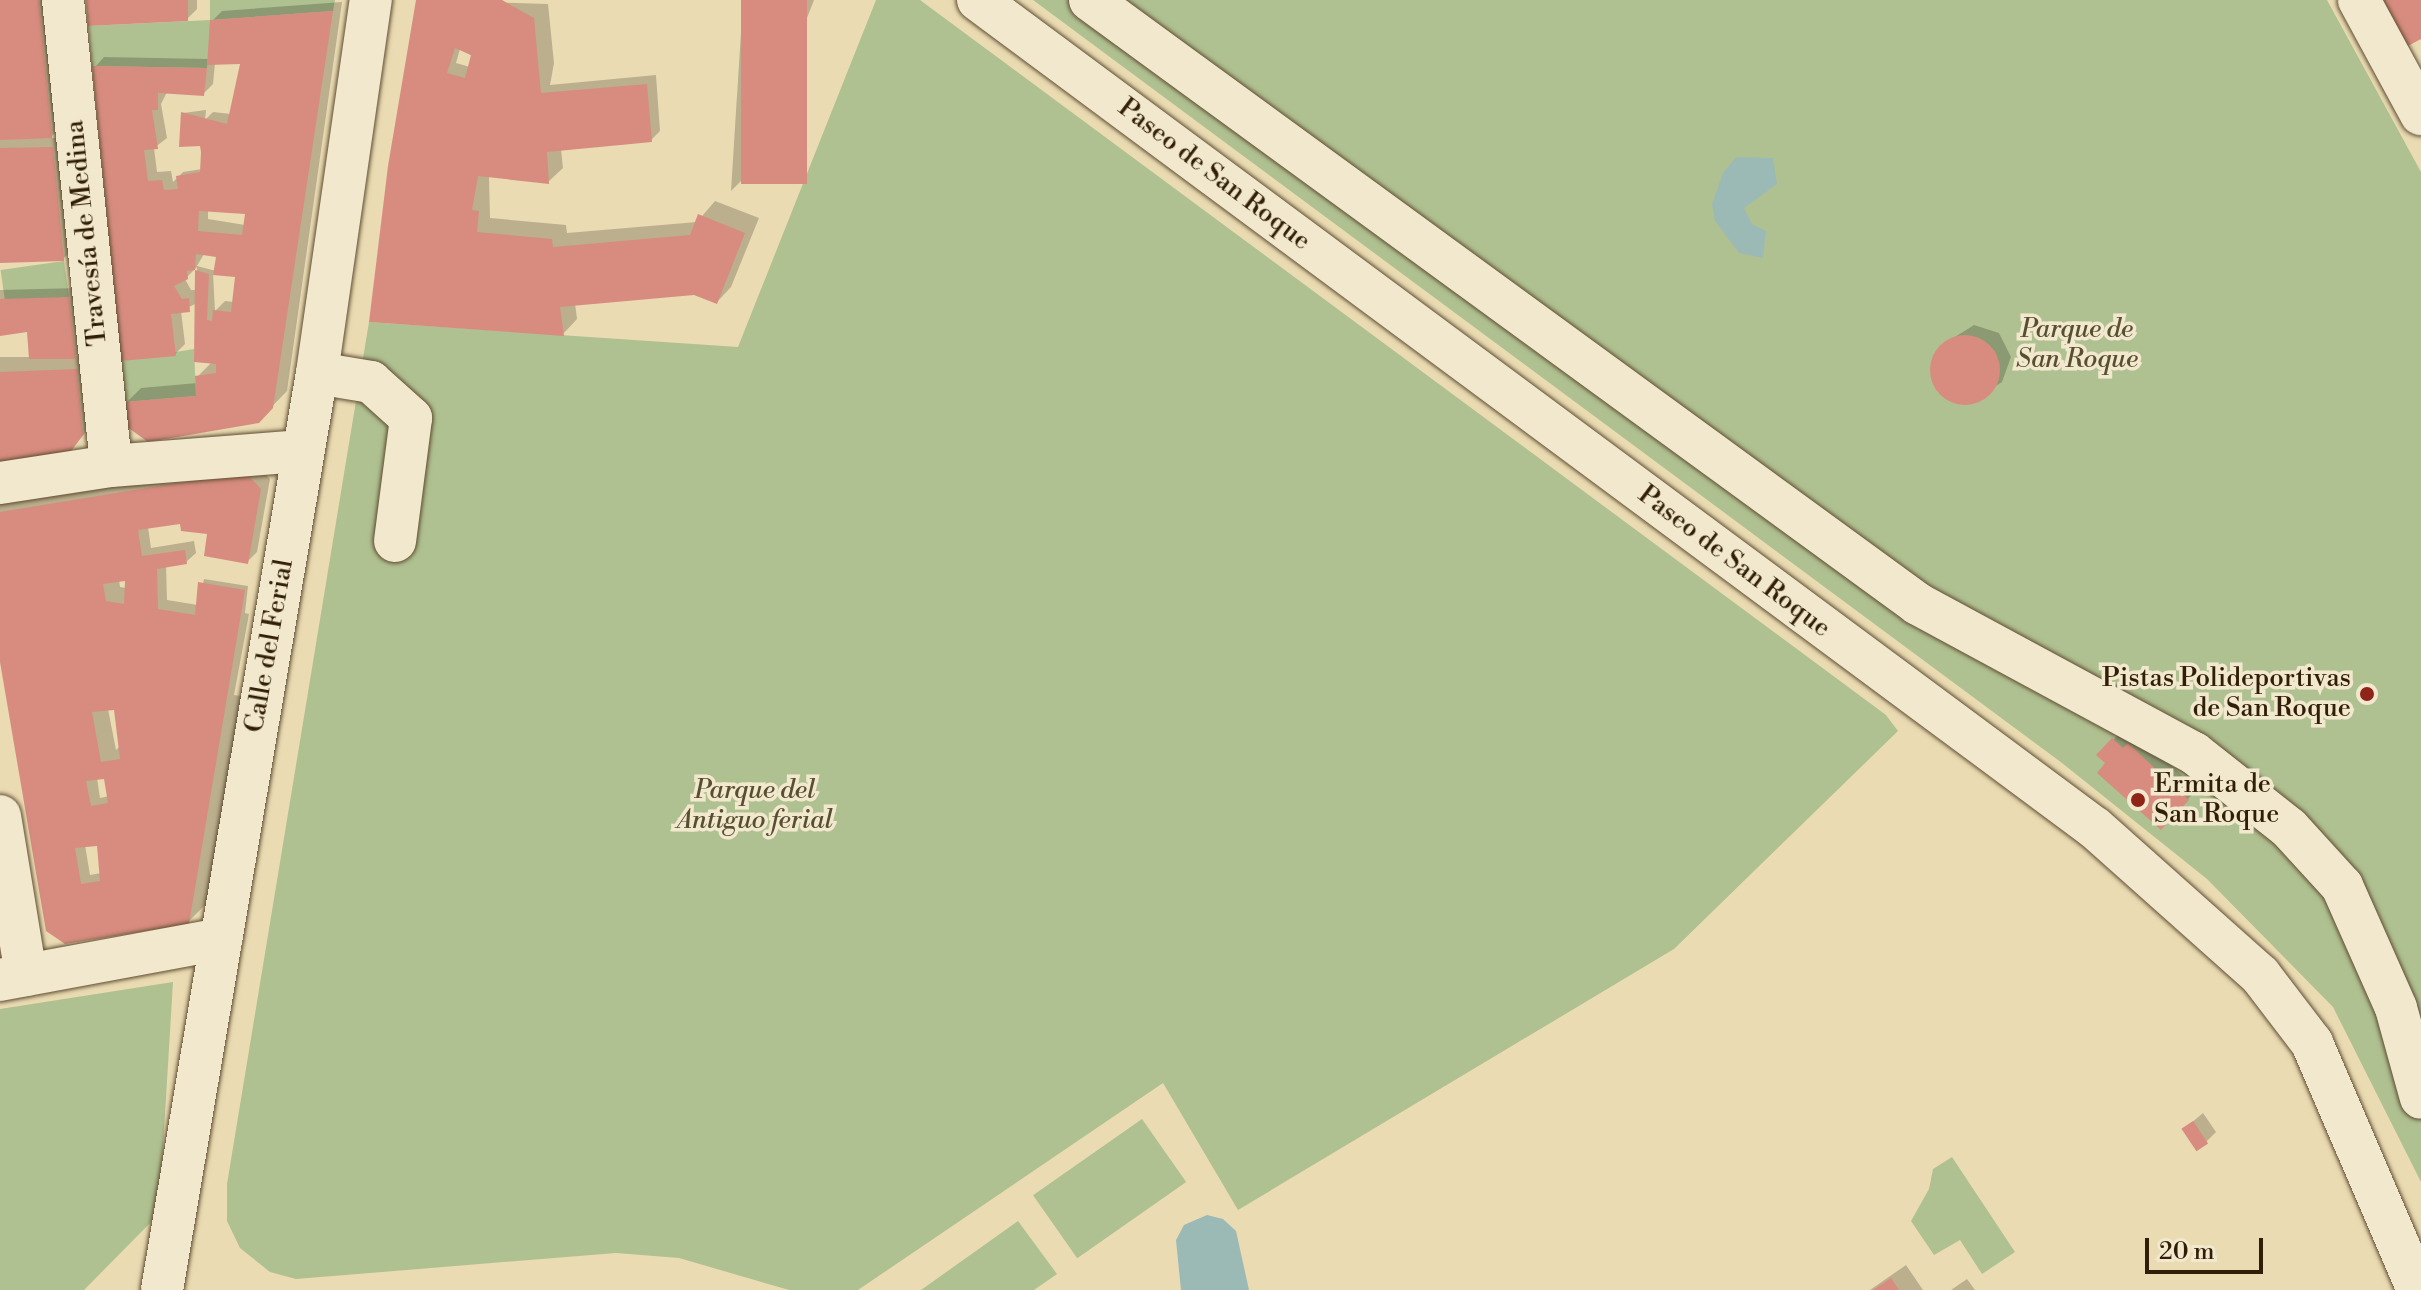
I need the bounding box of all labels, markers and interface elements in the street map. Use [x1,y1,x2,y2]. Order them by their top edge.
street label: Paseo de San Roque [1112,93,1316,257]
street label: Travesía de Medina [60,119,114,347]
park label: Parque de San Roque [2016,314,2138,376]
street label: Paseo de San Roque [1632,480,1836,644]
street label: Calle del Ferial [239,557,301,735]
place label: Pistas Polideportivas de San Roque [2102,663,2351,724]
marker: Pistas Polideportivas de San Roque [2358,685,2376,703]
place label: Ermita de San Roque [2154,769,2279,830]
park label: Parque del Antiguo ferial [677,775,833,836]
marker: Ermita de San Roque [2129,791,2147,809]
scale bar [2149,1222,2267,1272]
text: 20 m [2159,1237,2215,1267]

